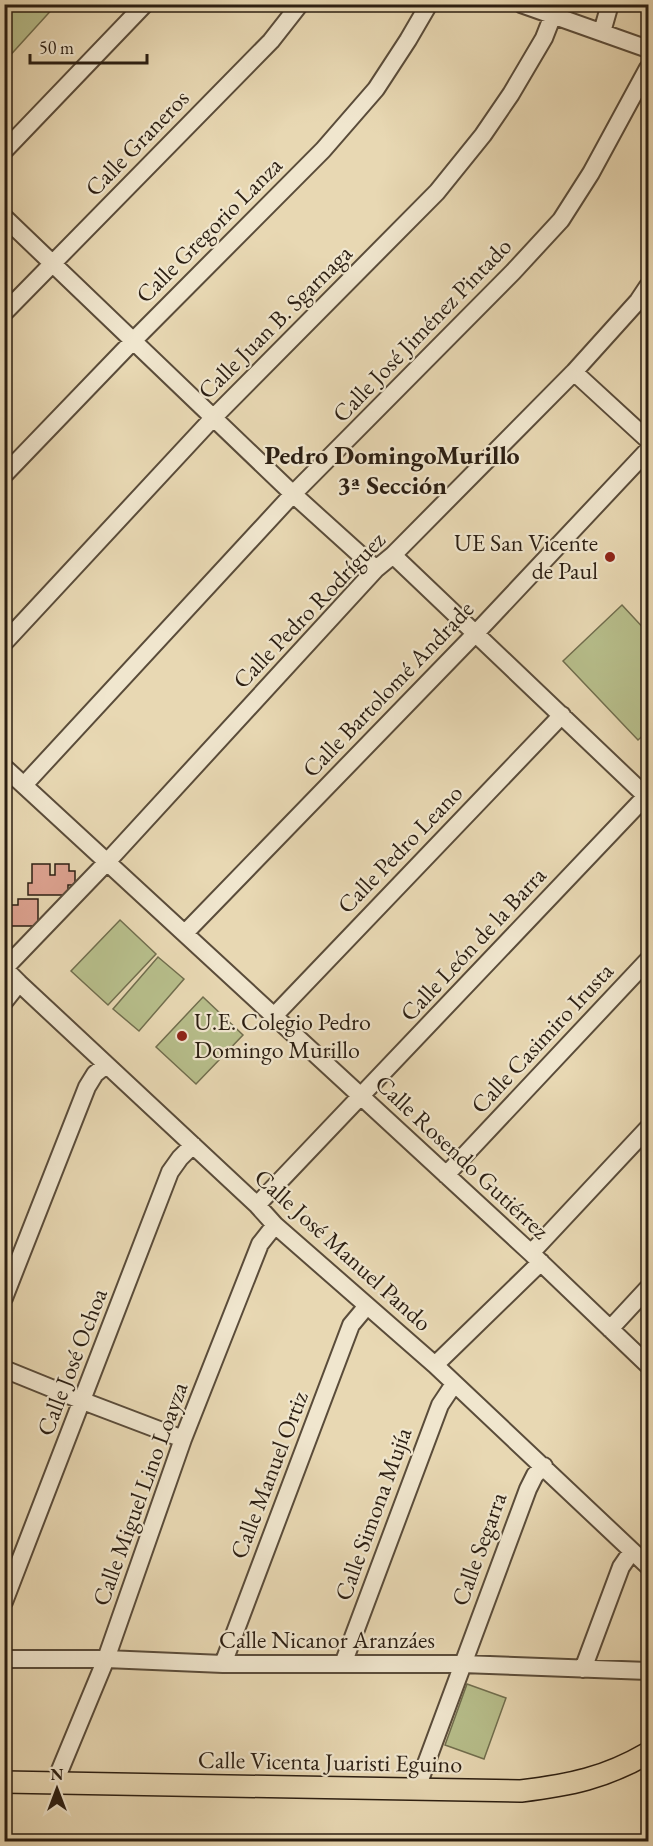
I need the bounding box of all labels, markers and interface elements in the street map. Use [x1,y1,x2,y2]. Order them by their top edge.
scale bar [30,27,147,65]
text: 50 m [39,36,74,59]
street label: Calle Graneros [78,83,195,203]
street label: Calle Gregorio Lanza [129,149,289,310]
street label: Calle José Jiménez Pintado [325,231,518,429]
street label: Calle Juan B. Sgarnaga [191,238,359,405]
district label: Pedro DomingoMurillo 3ª Sección [264,438,520,502]
street label: Calle Pedro Rodríguez [226,524,392,695]
place label: UE San Vicente de Paul [454,527,598,586]
marker: UE San Vicente de Paul [603,550,617,564]
street label: Calle Bartolomé Andrade [295,594,480,784]
street label: Calle Pedro Leano [330,777,469,920]
street label: Calle León de la Barra [393,859,553,1028]
street label: Calle Casimiro Irusta [464,955,620,1120]
place label: U.E. Colegio Pedro Domingo Murillo [194,1006,371,1065]
marker: U.E. Colegio Pedro Domingo Murillo [175,1029,189,1043]
street label: Calle Rosendo Gutiérrez [369,1068,556,1245]
street label: Calle José Manuel Pando [248,1162,439,1338]
street label: Calle José Ochoa [29,1283,114,1440]
street label: Calle Miguel Lino Loayza [85,1377,195,1610]
street label: Calle Manuel Ortiz [222,1387,315,1563]
street label: Calle Simona Mujía [327,1423,418,1605]
street label: Calle Segarra [444,1487,513,1610]
street label: Calle Nicanor Aranzáes [219,1624,435,1655]
street label: Calle Vicenta Juaristi Eguino [198,1744,463,1779]
north arrow [27,1759,87,1819]
text: N [51,1764,64,1785]

